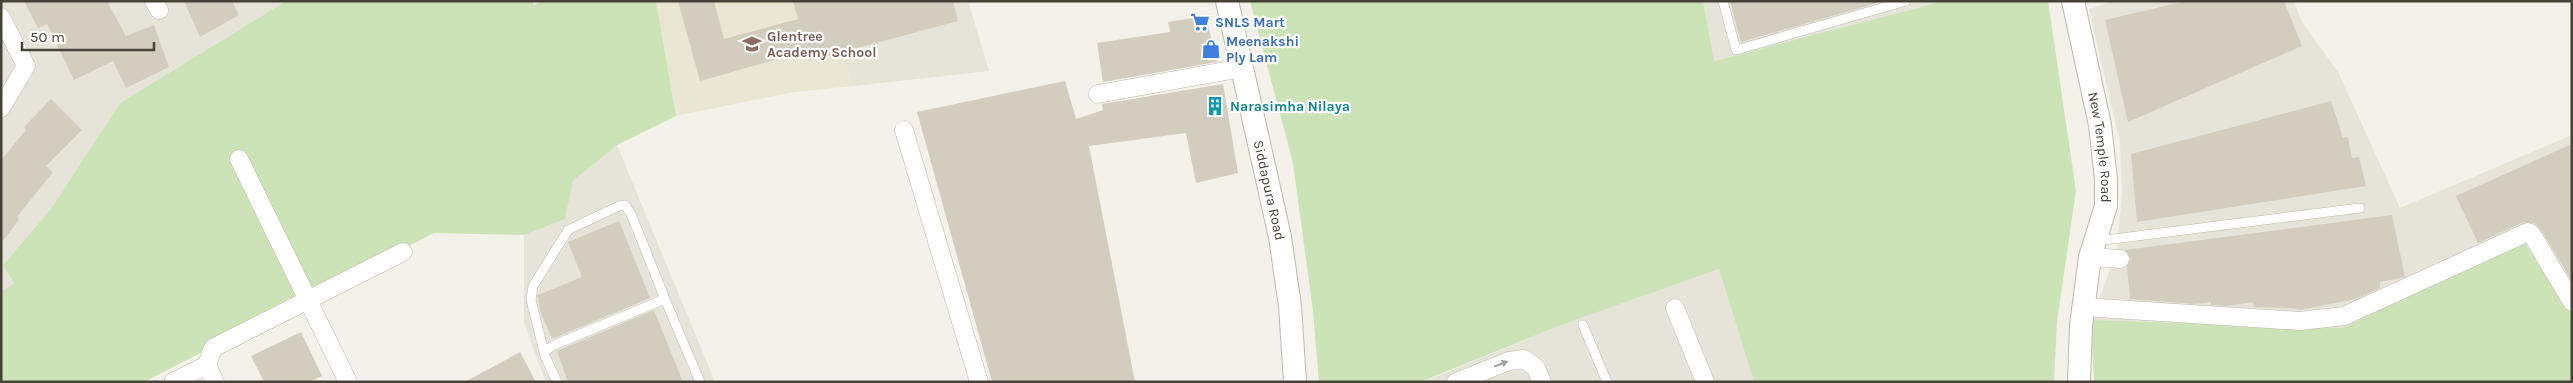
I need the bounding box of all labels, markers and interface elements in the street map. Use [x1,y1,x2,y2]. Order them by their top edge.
supermarket icon: SNLS Mart [1189,11,1211,33]
place label: SNLS Mart [1215,14,1285,31]
scale bar [22,20,155,52]
text: 50 m [30,28,65,46]
place label: Glentree Academy School [767,28,876,61]
school or university icon: Glentree Academy School [741,33,763,55]
place label: Meenakshi Ply Lam [1226,33,1299,66]
shop icon: Meenakshi Ply Lam [1200,38,1222,60]
street label: New Temple Road [2084,90,2114,202]
building icon: Narasimha Nilaya [1204,95,1226,117]
place label: Narasimha Nilaya [1230,98,1350,115]
street label: Siddapura Road [1250,139,1288,242]
one-way arrow [1494,360,1509,367]

